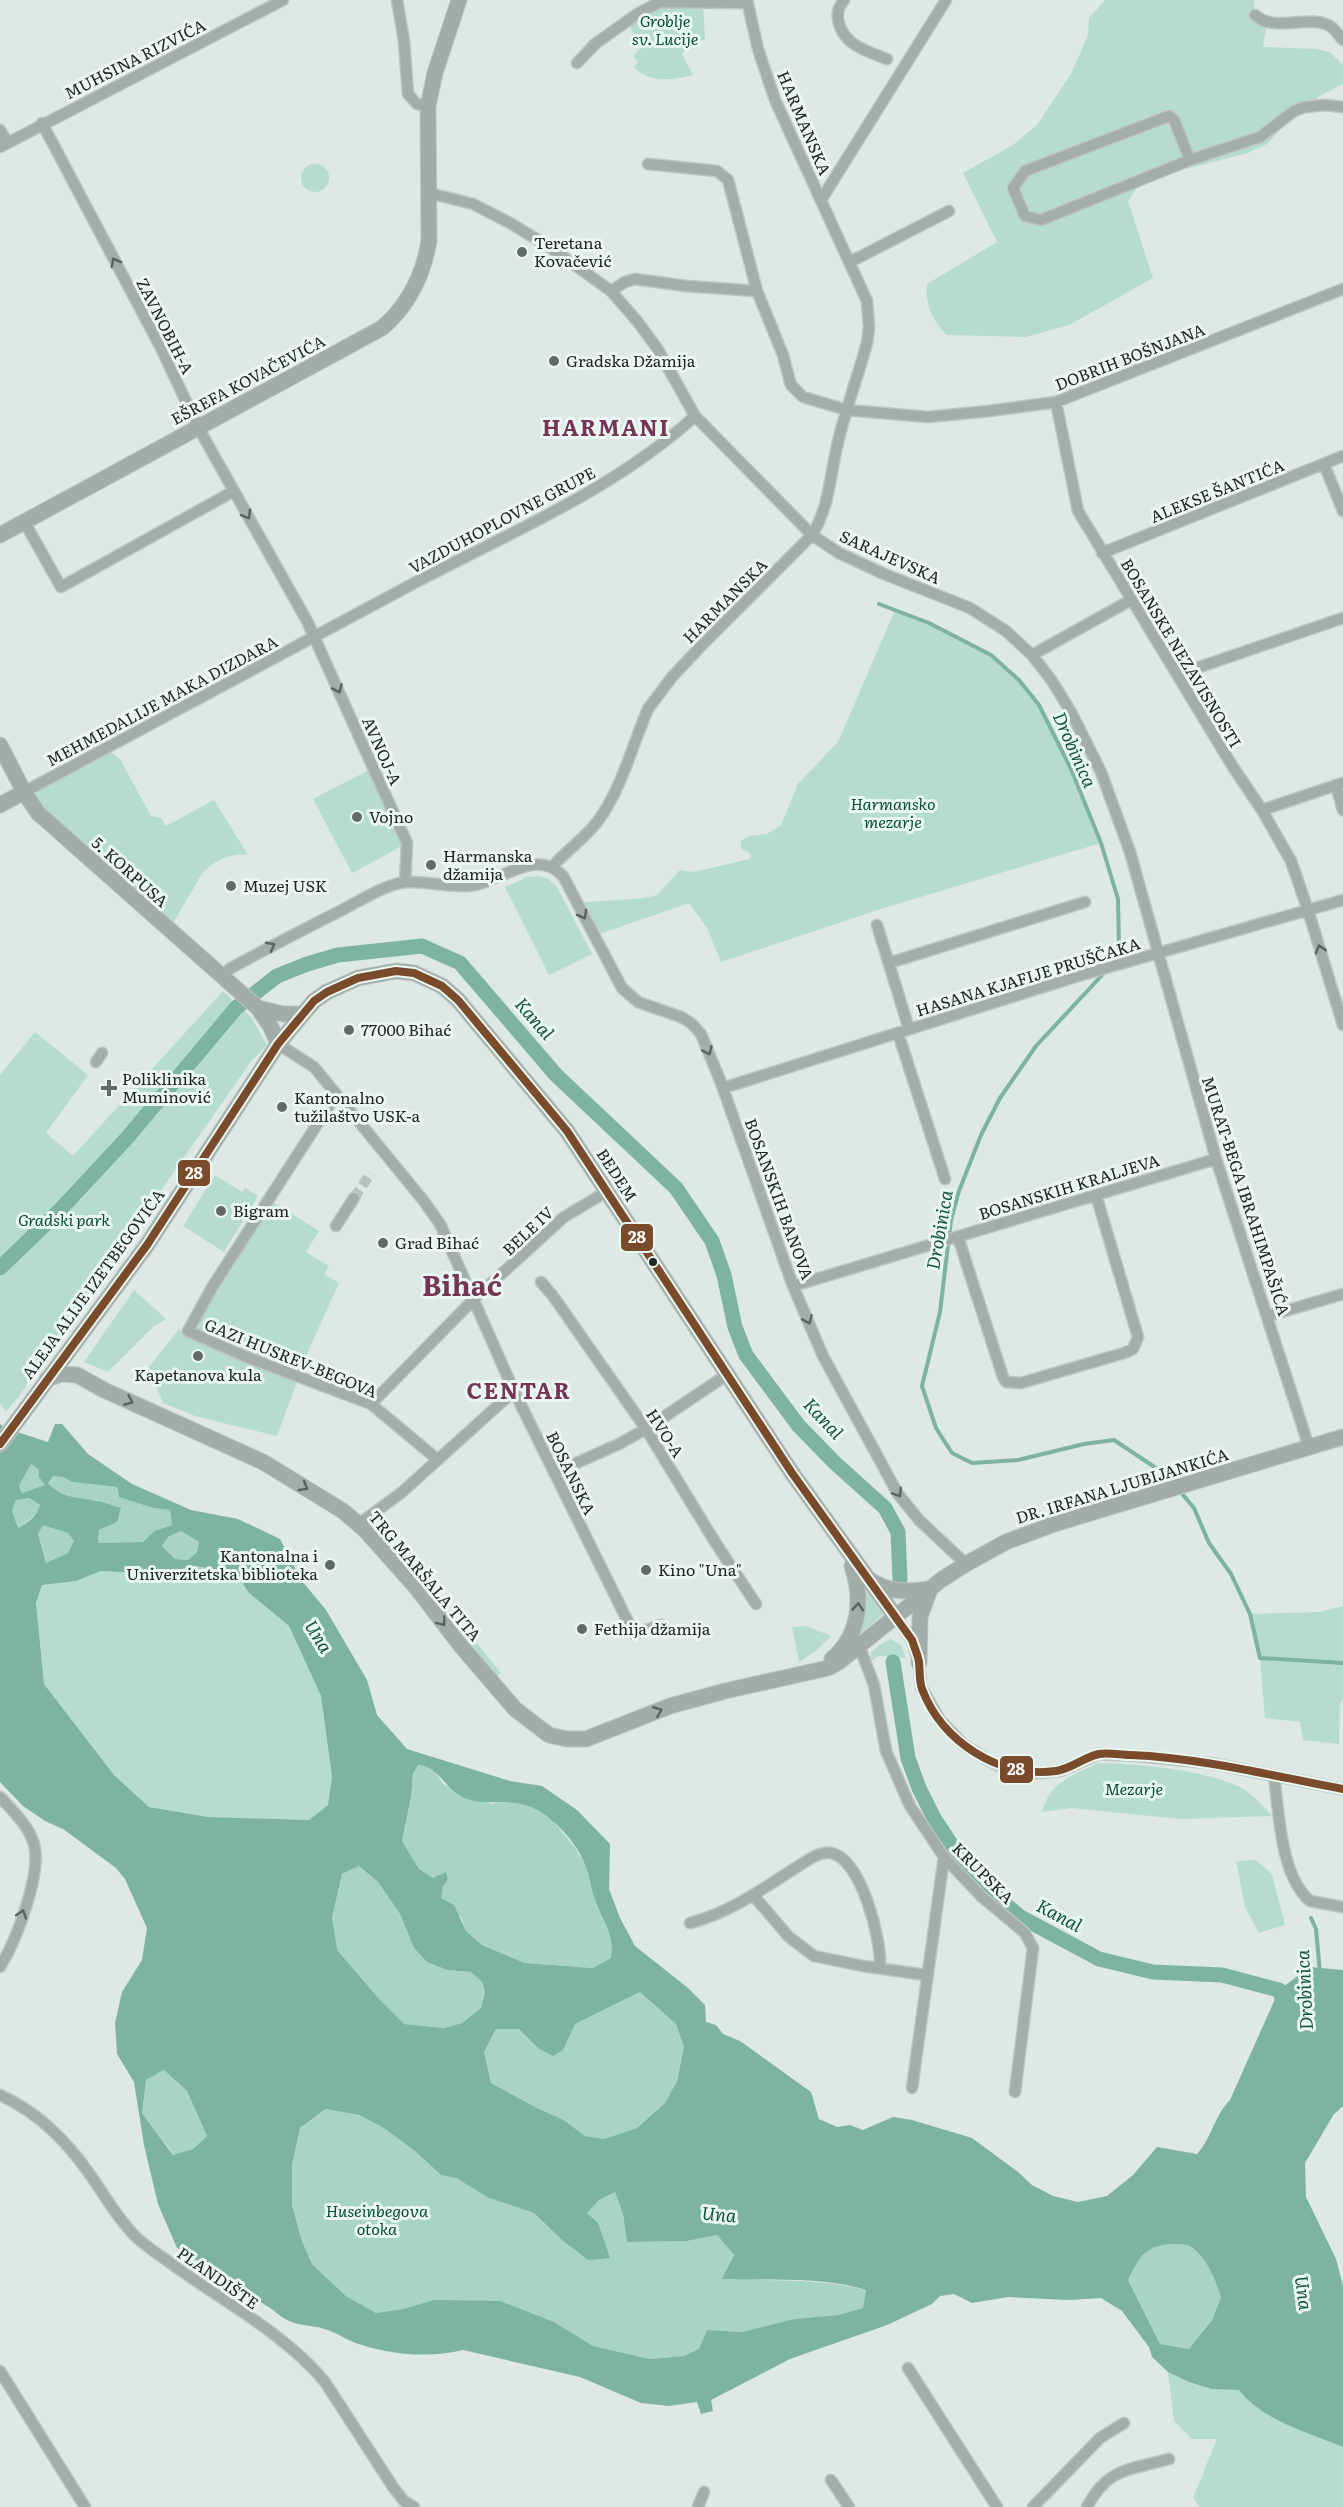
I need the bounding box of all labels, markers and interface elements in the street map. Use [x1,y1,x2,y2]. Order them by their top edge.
park label: Groblje sv. Lucije [632,8,698,50]
street label: MUHSINA RIZVIĆA [60,12,210,104]
street label: HARMANSKA [772,67,838,179]
place label: Teretana Kovačević [534,230,611,272]
marker: Teretana Kovačević [515,245,529,259]
one-way arrow [111,258,122,268]
street label: ZAVNOBIH-A [131,273,201,378]
street label: DOBRIH BOŠNJANA [1051,316,1208,396]
street label: EŠREFA KOVAČEVIĆA [166,328,329,430]
place label: Gradska Džamija [566,348,696,372]
marker: Gradska Džamija [547,354,561,368]
district label: HARMANI [542,410,670,443]
street label: ALEKSE ŠANTIĆA [1146,452,1287,528]
street label: VAZDUHOPLOVNE GRUPE [404,460,599,579]
one-way arrow [239,508,251,519]
street label: SARAJEVSKA [836,523,945,589]
street label: HARMANSKA [676,552,772,648]
street label: BOSANSKE NEZAVISNOSTI [1116,553,1248,752]
street label: MEHMEDALIJE MAKA DIZDARA [42,629,282,771]
one-way arrow [330,683,342,694]
water label: Drobinica [1047,707,1104,792]
street label: AVNOJ-A [357,713,409,789]
park label: Harmansko mezarje [850,791,936,833]
place label: Vojno [369,804,413,828]
marker: Vojno [350,810,364,824]
street label: 5. KORPUSA [87,830,174,912]
place label: Harmanska džamija [443,843,533,885]
marker: Harmanska džamija [424,858,438,872]
place label: Muzej USK [243,873,327,897]
marker: Muzej USK [224,879,238,893]
one-way arrow [575,909,587,919]
street label: HASANA KJAFIJE PRUŠČAKA [913,930,1143,1022]
one-way arrow [265,942,276,953]
one-way arrow [1315,944,1327,955]
water label: Kanal [509,991,562,1046]
place label: 77000 Bihać [361,1017,451,1041]
marker: 77000 Bihać [342,1023,356,1037]
one-way arrow [701,1044,713,1055]
place label: Poliklinika Muminović [122,1066,211,1108]
street label: MURAT-BEGA IBRAHIMPAŠIĆA [1197,1073,1297,1319]
marker: Poliklinika Muminović [100,1079,118,1097]
place label: Kantonalno tužilaštvo USK-a [294,1085,421,1127]
marker: Kantonalno tužilaštvo USK-a [275,1100,289,1114]
street label: BOSANSKIH BANOVA [740,1114,820,1283]
street label: BEDEM [592,1143,644,1206]
street label: BOSANSKIH KRALJEVA [975,1147,1162,1225]
line badge: 28 [177,1159,211,1187]
text: 28 [185,1160,204,1184]
street label: ALEJA ALIJE IZETBEGOVIĆA [15,1183,170,1383]
water label: Drobinica [918,1187,959,1272]
place label: Bigram [233,1198,290,1222]
street label: BELE IV [496,1200,559,1260]
marker: Bigram [214,1204,228,1218]
park label: Gradski park [18,1207,110,1231]
line badge: 28 [620,1223,654,1252]
text: 28 [628,1224,647,1248]
place label: Grad Bihać [395,1230,479,1254]
marker: Grad Bihać [376,1236,390,1250]
unlabelled marker [647,1256,659,1268]
district label: Bihać [422,1263,502,1305]
street label: GAZI HUSREV-BEGOVA [201,1311,381,1403]
one-way arrow [801,1314,813,1325]
marker: Kapetanova kula [191,1349,205,1363]
place label: Kapetanova kula [134,1362,262,1386]
district label: CENTAR [466,1373,572,1406]
water label: Kanal [798,1391,851,1445]
one-way arrow [122,1394,133,1406]
street label: HVO-A [641,1403,691,1462]
street label: BOSANSKA [541,1427,603,1519]
street label: DR. IRFANA LJUBIJANKIĆA [1012,1441,1231,1529]
one-way arrow [298,1479,308,1491]
one-way arrow [890,1487,902,1497]
street label: TRG MARŠALA TITA [364,1505,488,1646]
place label: Kantonalna i Univerzitetska biblioteka [126,1543,318,1585]
place label: Kino "Una" [658,1557,742,1581]
marker: Kantonalna i Univerzitetska biblioteka [323,1558,337,1572]
marker: Kino "Una" [639,1563,653,1577]
one-way arrow [851,1602,864,1611]
water label: Una [299,1614,340,1659]
one-way arrow [435,1615,446,1626]
place label: Fethija džamija [594,1616,711,1640]
marker: Fethija džamija [575,1622,589,1636]
one-way arrow [652,1706,663,1718]
line badge: 28 [999,1755,1034,1784]
text: 28 [1007,1756,1026,1780]
park label: Mezarje [1105,1776,1163,1800]
street label: KRUPSKA [947,1836,1020,1909]
water label: Kanal [1032,1891,1088,1938]
one-way arrow [15,1909,28,1920]
water label: Drobinica [1288,1948,1319,2031]
park label: Huseinbegova otoka [326,2198,429,2240]
water label: Una [701,2199,738,2229]
street label: PLANDIŠTE [173,2240,264,2314]
water label: Una [1289,2274,1320,2312]

